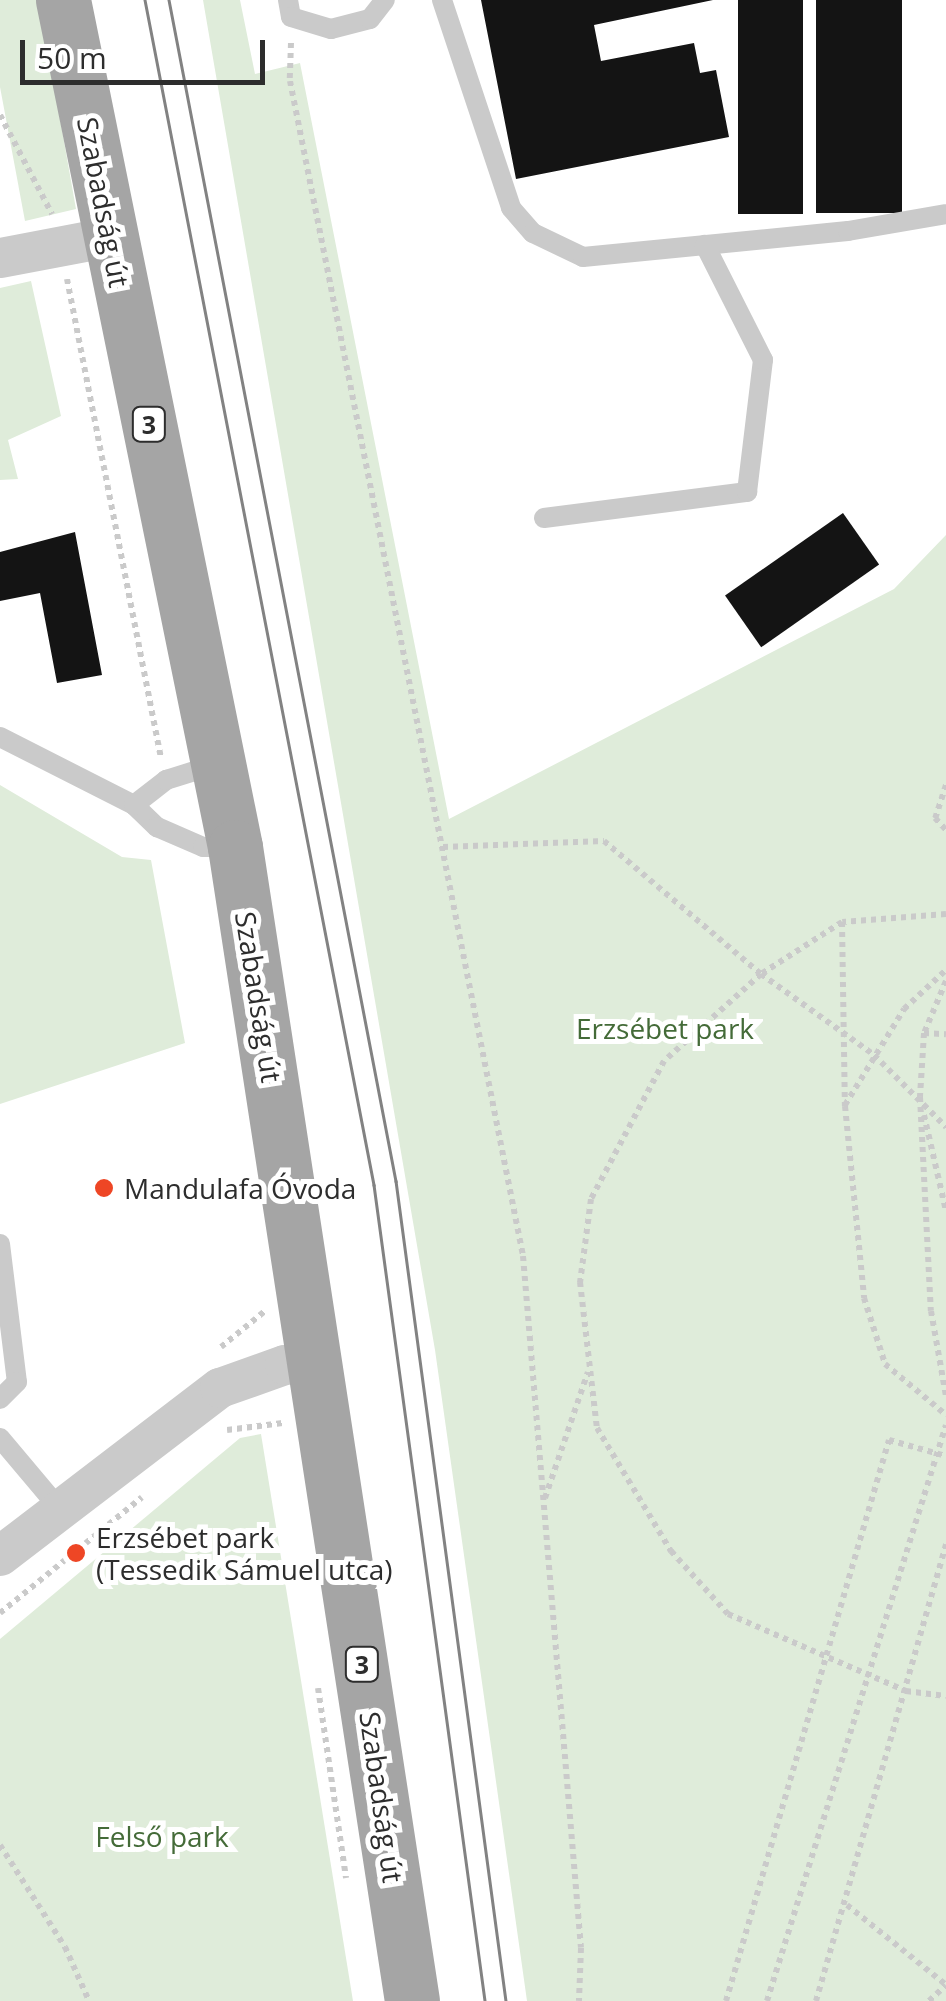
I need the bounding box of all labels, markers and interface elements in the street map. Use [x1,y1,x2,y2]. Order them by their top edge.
scale bar [25,20,270,82]
text: 50 m [37,37,107,78]
street label: Szabadság út [71,114,137,290]
road number: 3 [132,404,166,444]
street label: Szabadság út [229,909,289,1085]
park label: Erzsébet park [576,1011,754,1045]
place label: Mandulafa Óvoda [124,1171,356,1205]
marker: Mandulafa Óvoda [93,1177,115,1199]
place label: Erzsébet park (Tessedik Sámuel utca) [96,1520,392,1586]
marker: Erzsébet park (Tessedik Sámuel utca) [65,1542,87,1564]
road number: 3 [344,1644,380,1684]
street label: Szabadság út [353,1709,411,1885]
park label: Felső park [95,1819,229,1853]

